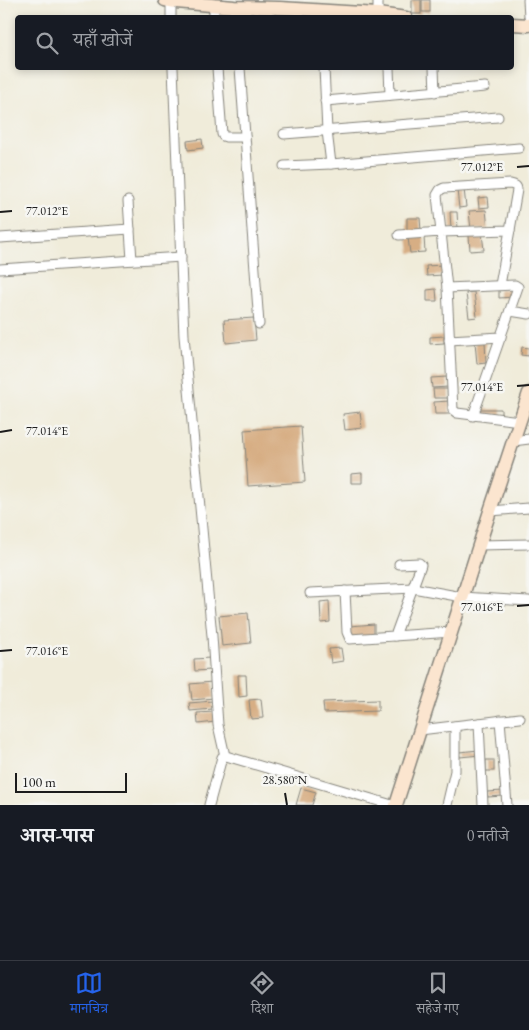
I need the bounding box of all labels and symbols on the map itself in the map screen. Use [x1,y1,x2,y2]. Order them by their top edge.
text: 77.012°E [461,159,503,175]
text: 77.012°E [26,203,68,219]
text: 77.014°E [461,379,503,395]
text: 77.014°E [26,423,68,439]
text: 77.016°E [461,599,503,615]
text: 77.016°E [26,643,68,659]
scale bar [15,770,128,793]
text: 28.580°N [263,772,308,788]

